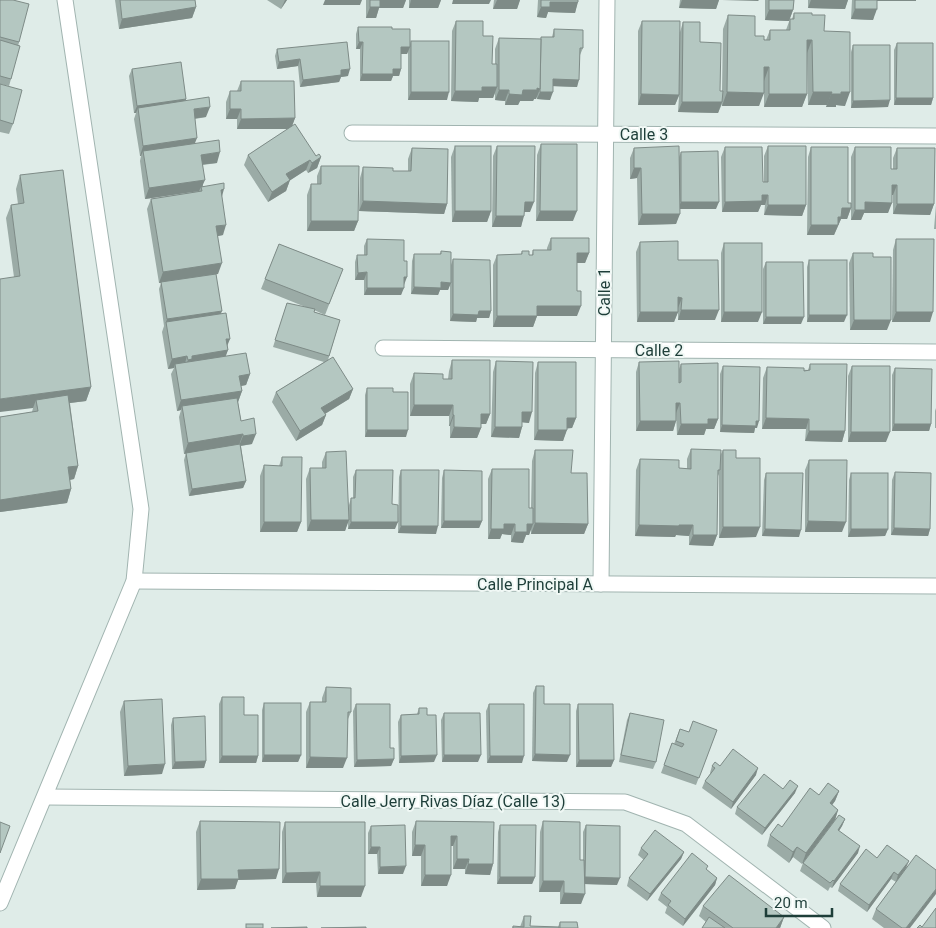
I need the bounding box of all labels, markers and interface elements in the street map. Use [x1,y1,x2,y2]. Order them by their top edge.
street label: Calle 3 [620,125,668,144]
street label: Calle 1 [595,268,614,316]
street label: Calle 2 [635,341,683,360]
street label: Calle Principal A [477,575,593,594]
street label: Calle Jerry Rivas Díaz (Calle 13) [341,792,565,811]
scale bar [766,886,832,918]
text: 20 m [774,894,808,912]

